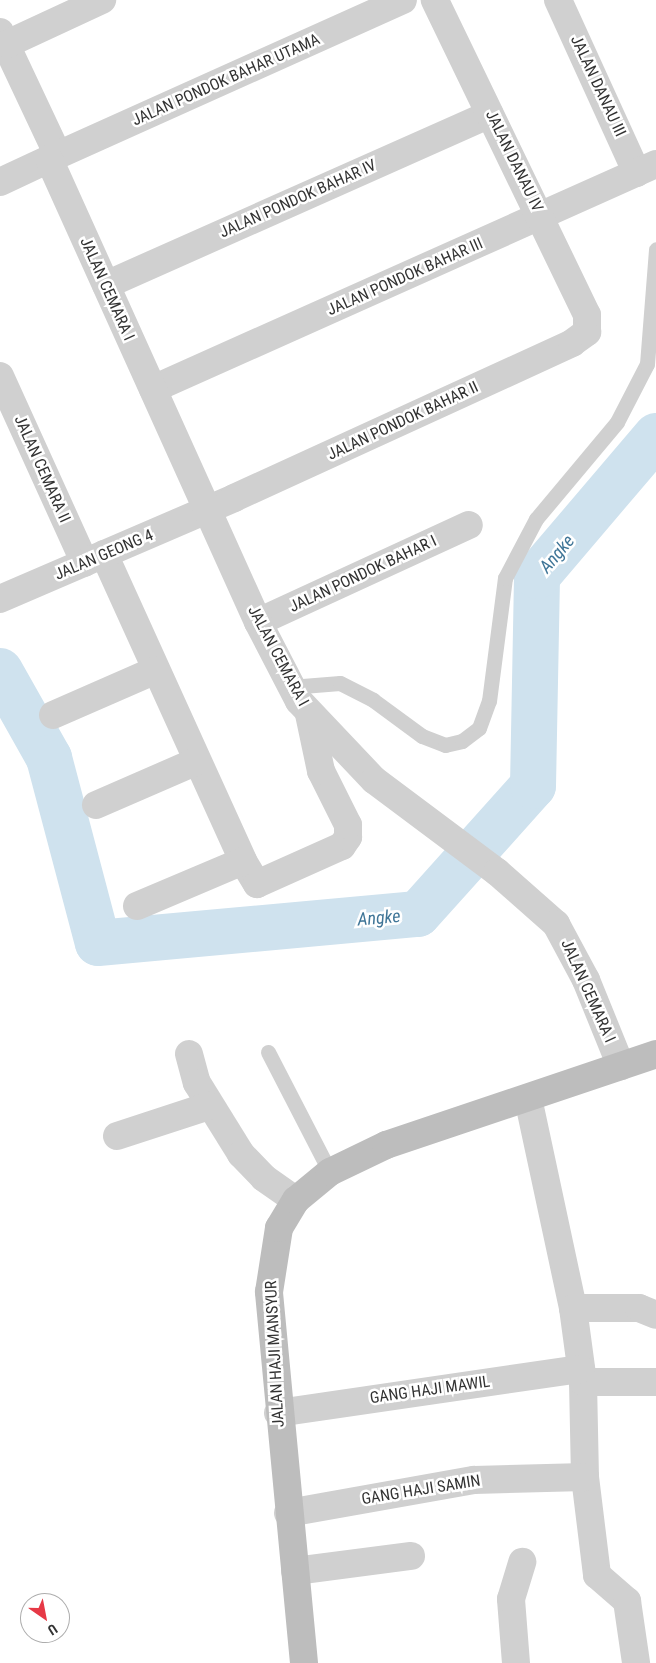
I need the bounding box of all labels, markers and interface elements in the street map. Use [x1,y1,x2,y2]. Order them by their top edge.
street label: JALAN PONDOK BAHAR UTAMA [129,30,323,130]
street label: JALAN DANAU III [566,32,630,140]
street label: JALAN DANAU IV [481,107,547,215]
street label: JALAN PONDOK BAHAR IV [217,156,379,242]
street label: JALAN CEMARA I [76,234,138,344]
street label: JALAN PONDOK BAHAR III [324,234,486,320]
street label: JALAN PONDOK BAHAR II [324,378,482,464]
street label: JALAN CEMARA II [10,412,74,526]
street label: JALAN GEONG 4 [52,526,156,584]
street label: JALAN PONDOK BAHAR I [286,531,440,617]
water label: Angke [535,531,579,577]
street label: JALAN CEMARA I [243,602,313,710]
water label: Angke [357,905,401,931]
street label: JALAN CEMARA I [557,936,619,1046]
street label: JALAN HAJI MANSYUR [262,1280,288,1428]
street label: GANG HAJI MAWIL [369,1372,491,1408]
street label: GANG HAJI SAMIN [360,1471,482,1509]
north arrow [20,1593,70,1643]
text: U [45,1621,60,1639]

